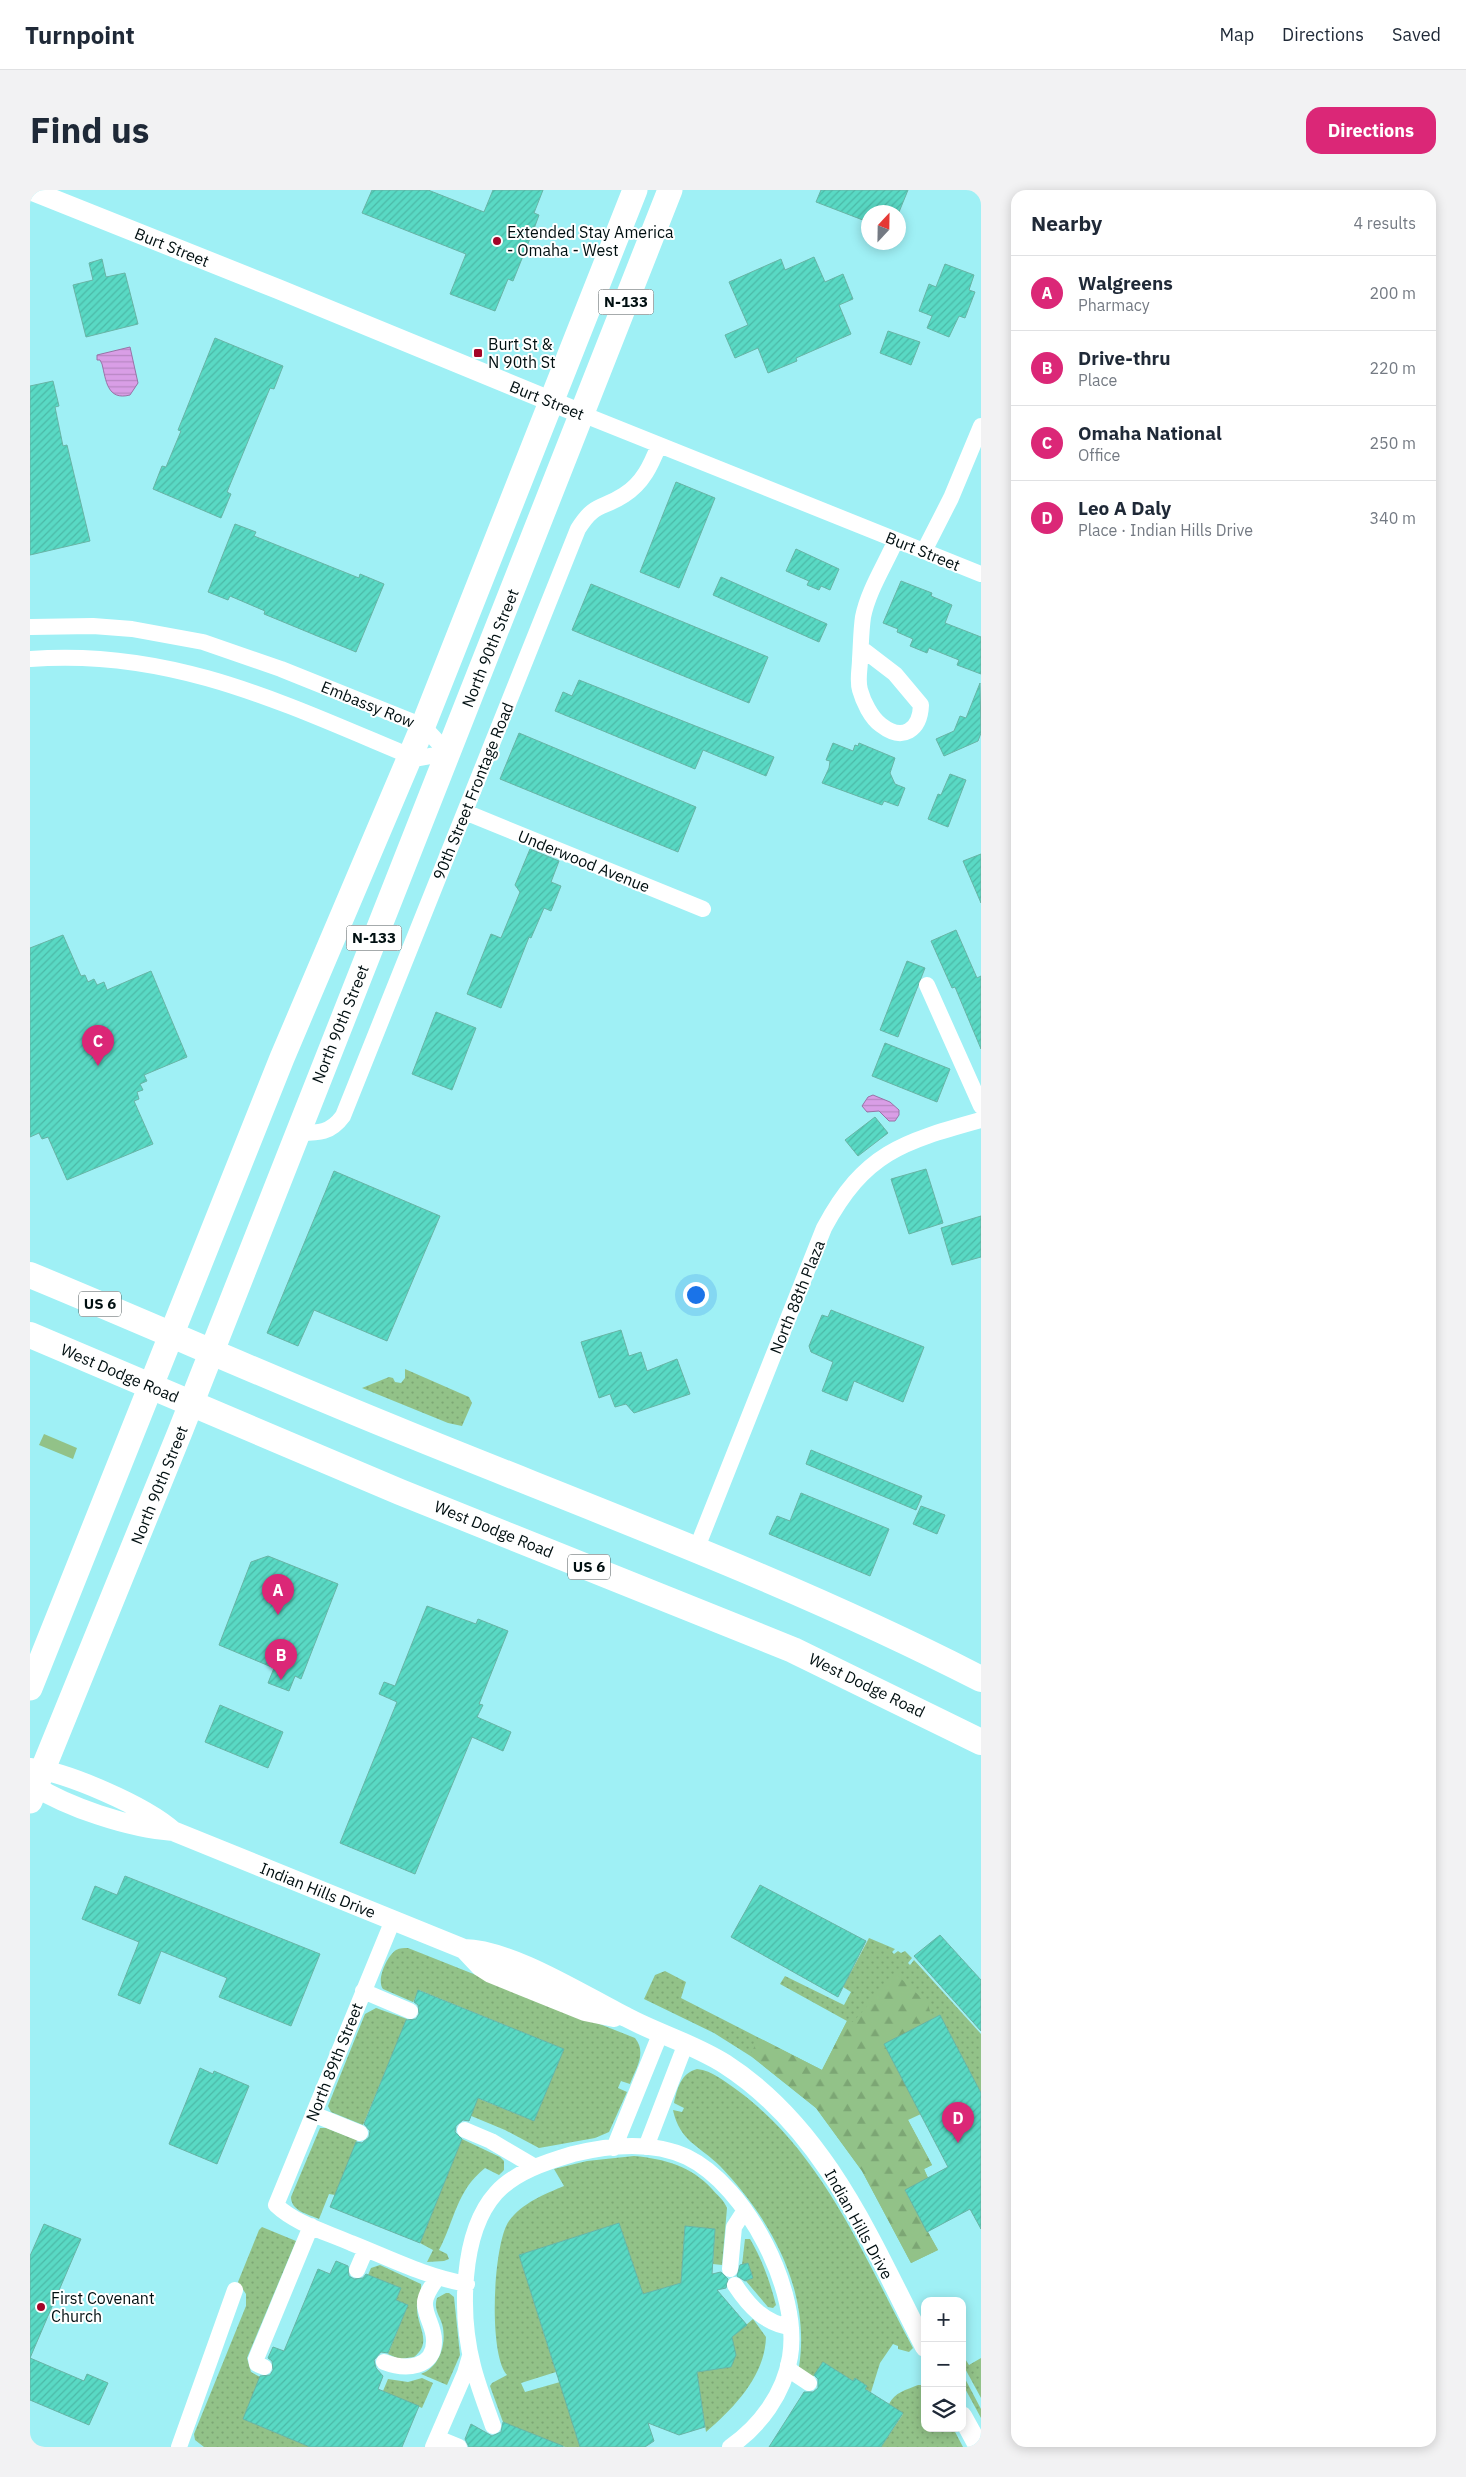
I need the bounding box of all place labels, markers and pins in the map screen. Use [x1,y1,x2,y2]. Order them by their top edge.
place label: Extended Stay America - Omaha - West [507,222,674,260]
marker: Extended Stay America - Omaha - West [491,235,503,247]
place label: Burt St & N 90th St [488,334,556,372]
marker: Burt St & N 90th St [472,347,484,359]
pin: C [82,1025,114,1066]
pin: A [262,1574,294,1615]
pin: B [265,1639,297,1680]
pin: D [942,2102,974,2143]
place label: First Covenant Church [51,2288,155,2326]
marker: First Covenant Church [35,2301,47,2313]

